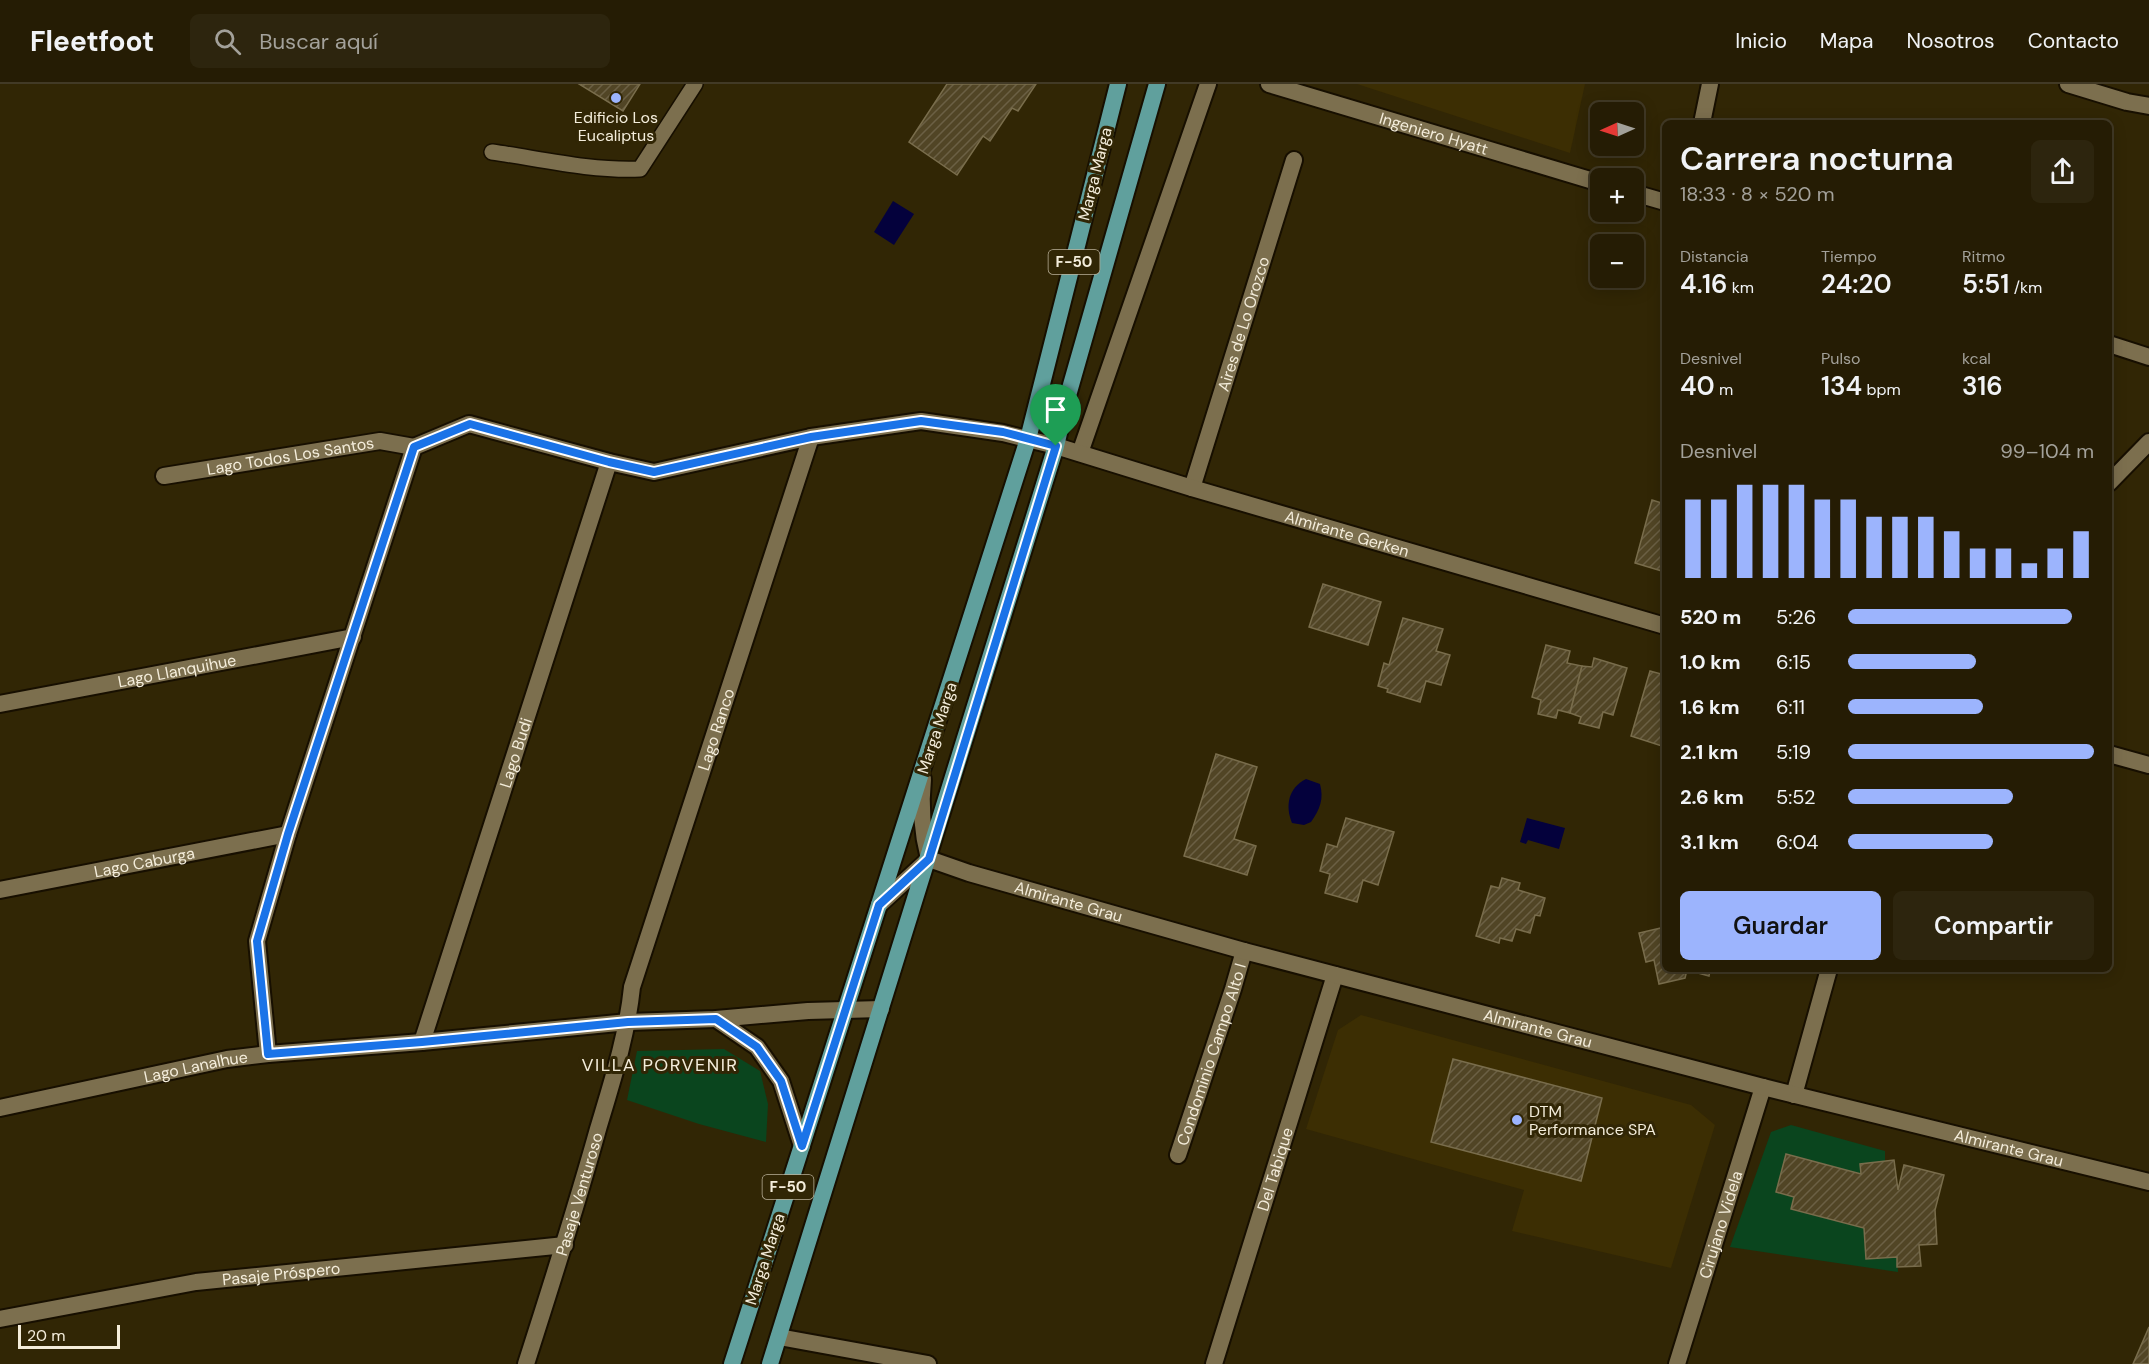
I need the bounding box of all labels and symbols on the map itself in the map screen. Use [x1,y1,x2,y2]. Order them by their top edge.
marker: Edificio Los Eucaliptus [609,91,623,105]
north arrow [1590,102,1644,156]
place label: Edificio Los Eucaliptus [574,107,658,146]
street label: Ingeniero Hyatt [1377,107,1491,159]
street label: Marga Marga [1073,125,1117,223]
road number: F-50 [1048,250,1100,274]
street label: Aires de Lo Orozco [1212,254,1274,394]
pin [1030,384,1081,446]
street label: Lago Todos Los Santos [205,432,376,479]
street label: Almirante Gerken [1282,505,1412,561]
street label: Lago Llanquihue [116,649,238,692]
street label: Marga Marga [912,679,962,777]
street label: Lago Ranco [693,686,739,773]
street label: Lago Budi [494,715,536,790]
street label: Lago Caburga [92,842,197,882]
street label: Almirante Grau [1012,876,1125,927]
street label: Condominio Campo Alto I [1171,961,1250,1148]
street label: Almirante Grau [1481,1004,1594,1052]
street label: Lago Lanalhue [142,1046,249,1087]
district label: VILLA PORVENIR [581,1053,739,1077]
place label: DTM Performance SPA [1529,1101,1656,1140]
marker: DTM Performance SPA [1510,1113,1524,1127]
street label: Almirante Grau [1952,1124,2066,1171]
street label: Del Tabique [1252,1125,1297,1214]
street label: Pasaje Venturoso [551,1130,607,1258]
street label: Cirujano Videla [1694,1168,1747,1281]
road number: F-50 [762,1175,814,1199]
street label: Marga Marga [740,1210,790,1308]
street label: Pasaje Próspero [221,1257,341,1290]
scale bar [18,1322,120,1350]

